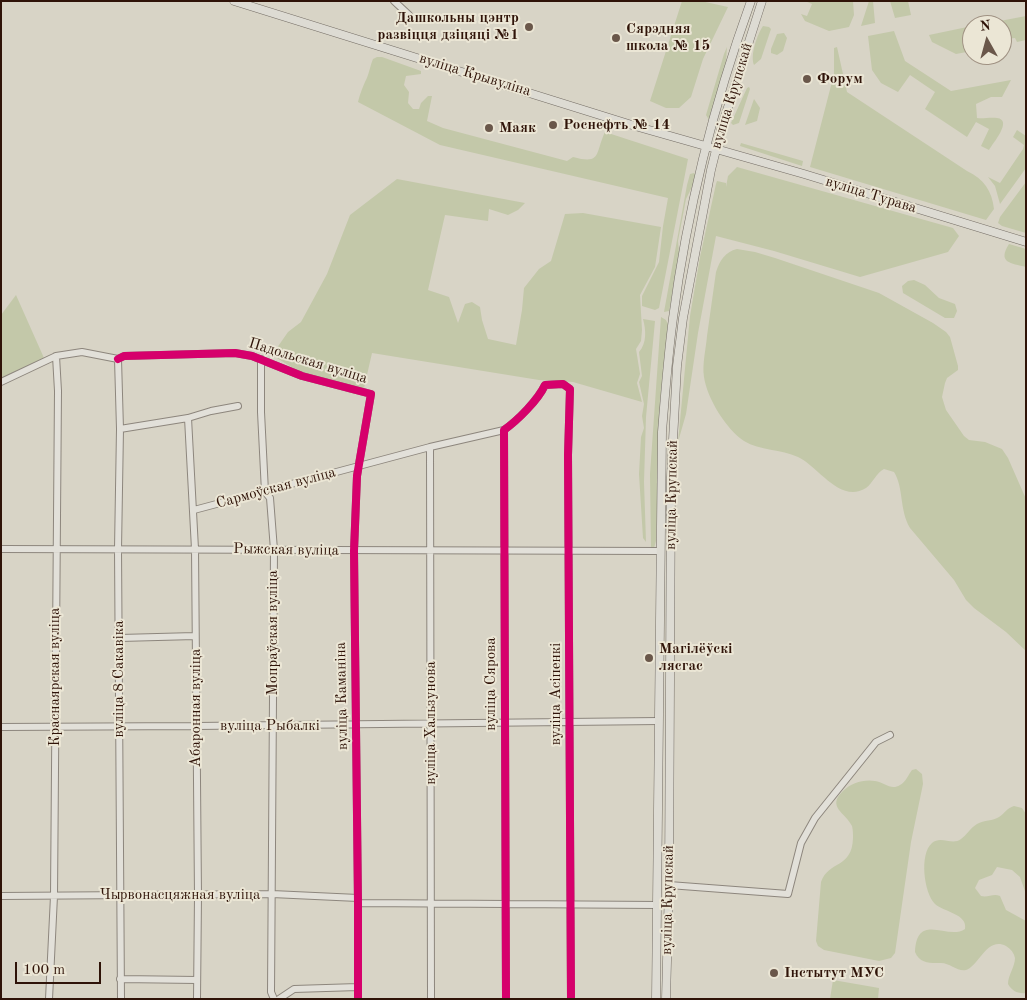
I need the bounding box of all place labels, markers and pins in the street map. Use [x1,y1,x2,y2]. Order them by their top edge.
place label: Дашкольны цэнтр развіцця дзіцяці №1 [377,9,519,44]
place label: Сярэдняя школа № 15 [626,20,710,55]
marker: Дашкольны цэнтр развіцця дзіцяці №1 [523,21,535,33]
marker: Сярэдняя школа № 15 [610,32,622,44]
place label: Форум [817,70,863,88]
marker: Форум [801,73,813,85]
place label: Роснефть № 14 [563,116,670,134]
place label: Маяк [499,119,536,137]
marker: Роснефть № 14 [547,119,559,131]
marker: Маяк [483,122,495,134]
place label: Магілёўскі лясгас [659,640,733,675]
marker: Магілёўскі лясгас [643,652,655,664]
place label: Інстытут МУС [784,964,884,982]
marker: Інстытут МУС [768,967,780,979]

